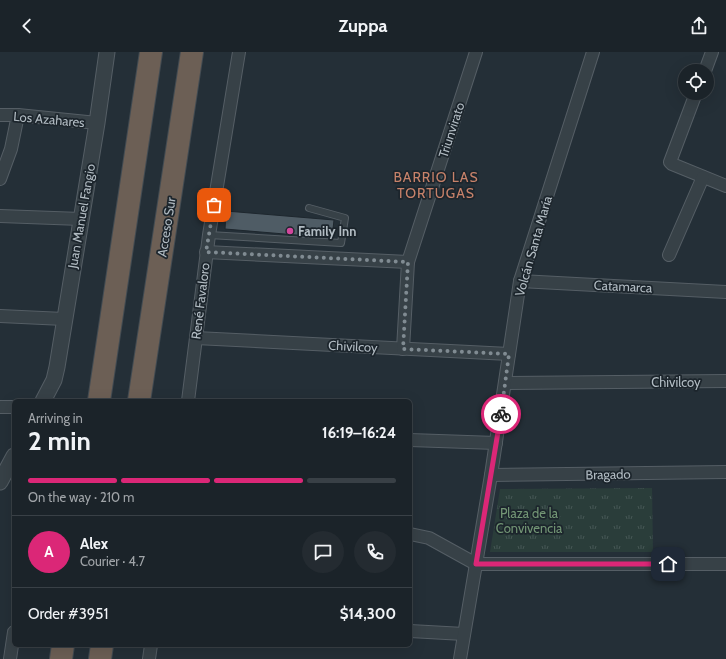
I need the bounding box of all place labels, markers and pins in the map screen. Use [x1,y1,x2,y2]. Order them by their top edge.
pin [197,188,231,222]
place label: Family Inn [298,223,356,239]
marker: Family Inn [285,226,295,236]
pin [651,547,685,581]

